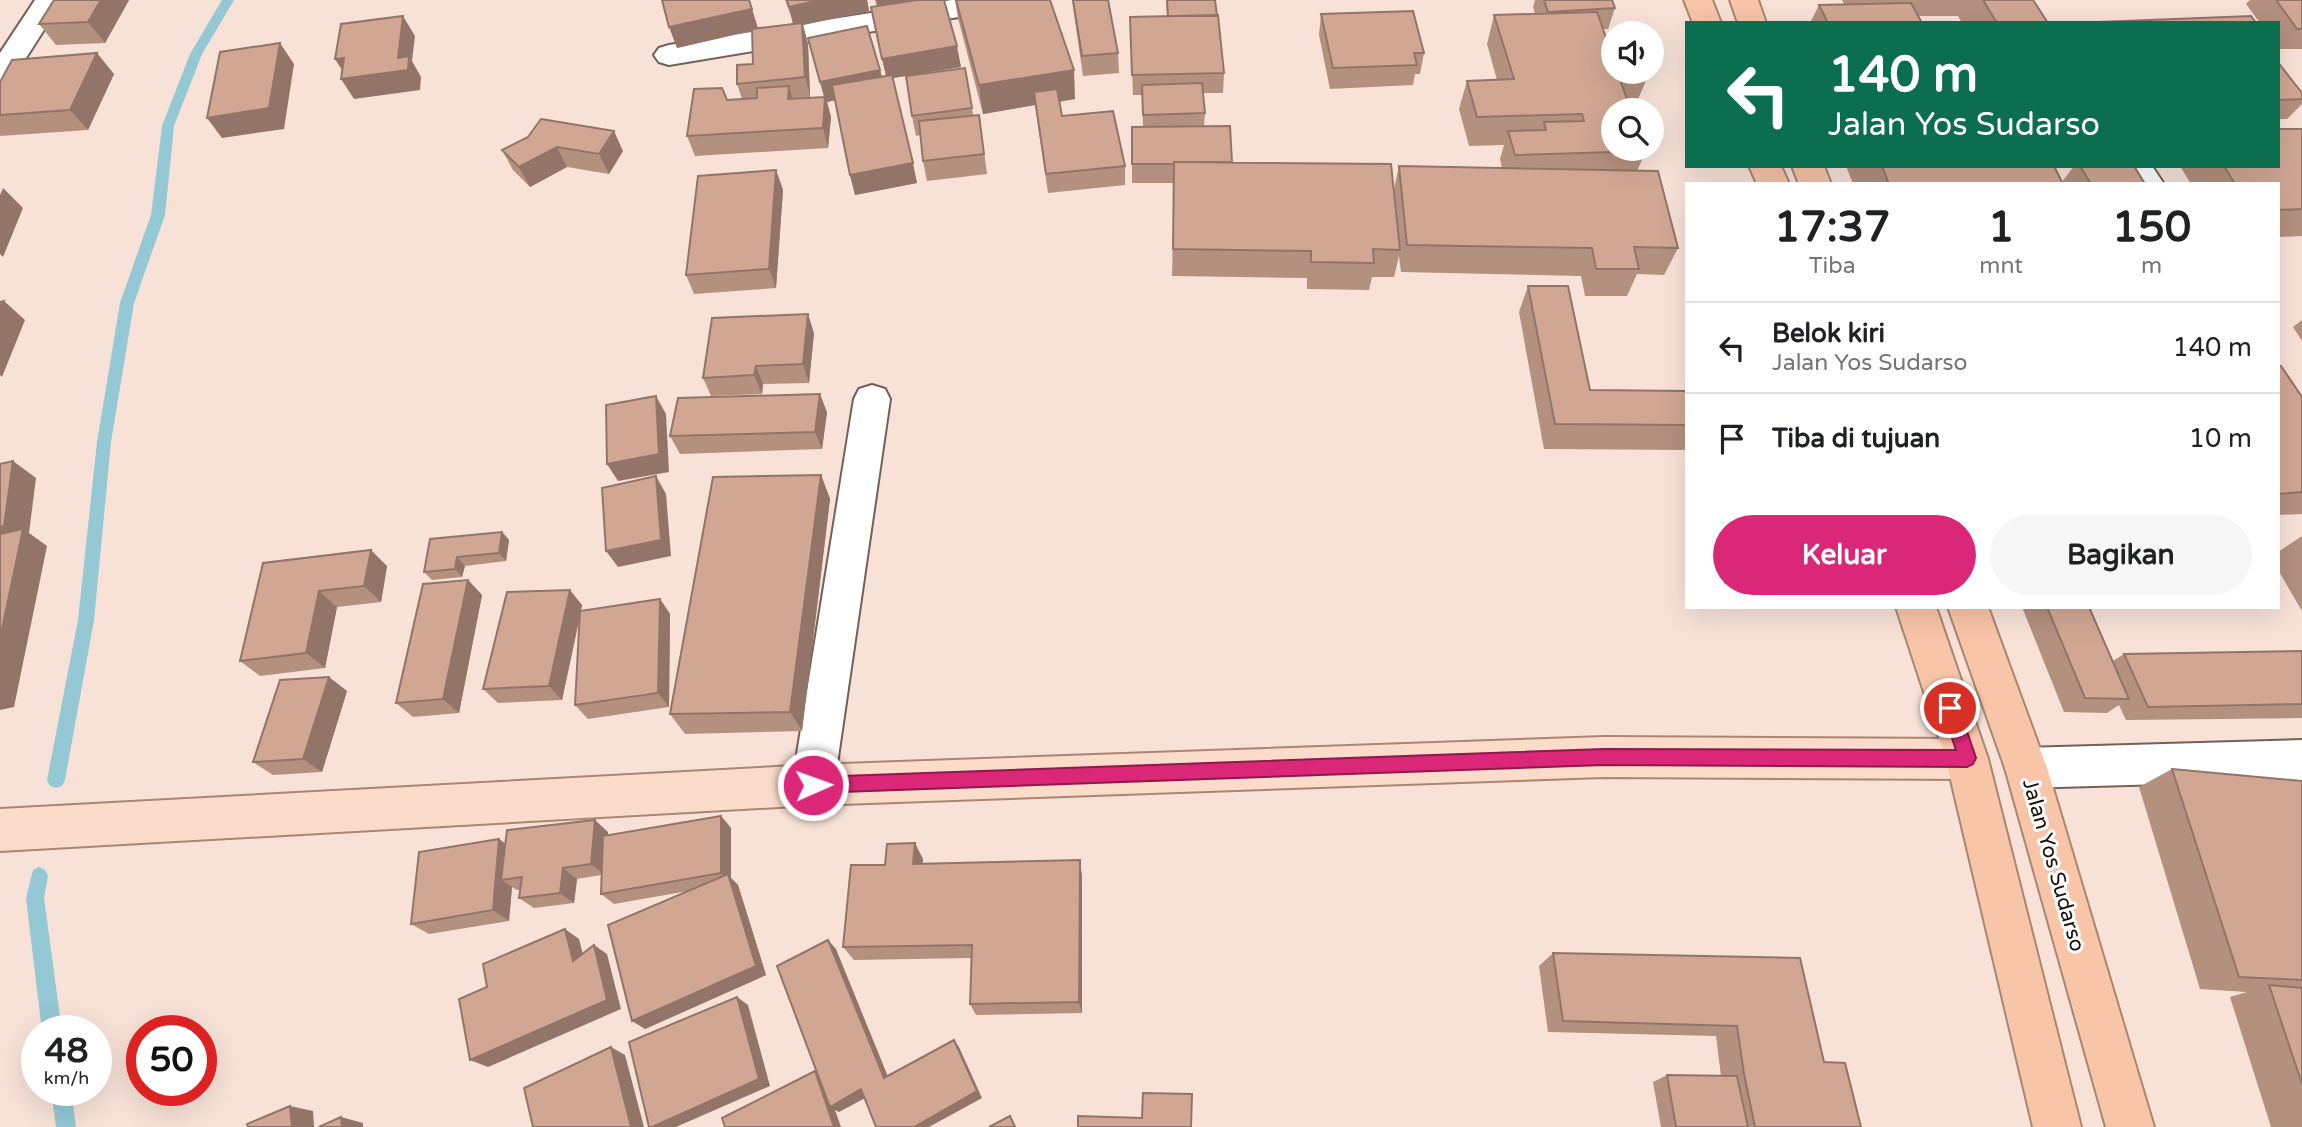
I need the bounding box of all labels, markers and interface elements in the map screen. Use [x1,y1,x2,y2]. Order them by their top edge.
map controls [1601,21,1664,161]
button: sound [1601,21,1664,84]
text: 140 m [1828,46,1978,105]
icon: left [1713,49,1804,140]
button: search [1601,98,1664,161]
text: Jalan Yos Sudarso [1828,106,2100,144]
text: 17:37 [1774,202,1890,253]
text: 1 [1988,202,2014,253]
text: 150 [2112,202,2191,253]
text: Tiba [1809,252,1856,280]
text: mnt [1979,252,2023,280]
text: m [2141,252,2162,280]
text: Belok kiri [1772,318,1885,349]
icon: left [1713,329,1751,367]
text: 140 m [2172,332,2252,363]
text: Jalan Yos Sudarso [1772,349,1968,377]
icon: arrive [1713,420,1751,458]
text: Tiba di tujuan [1772,423,1940,454]
text: 10 m [2189,423,2252,454]
button: Keluar [1713,515,1976,595]
button: Bagikan [1990,515,2252,595]
pin [1920,678,1980,738]
icon: arrive [1931,689,1969,727]
position arrow [776,748,850,822]
street label: Jalan Yos Sudarso [2017,776,2090,954]
speed limit sign: 50 [126,1015,217,1106]
text: 48 [45,1030,88,1072]
text: km/h [44,1067,89,1089]

